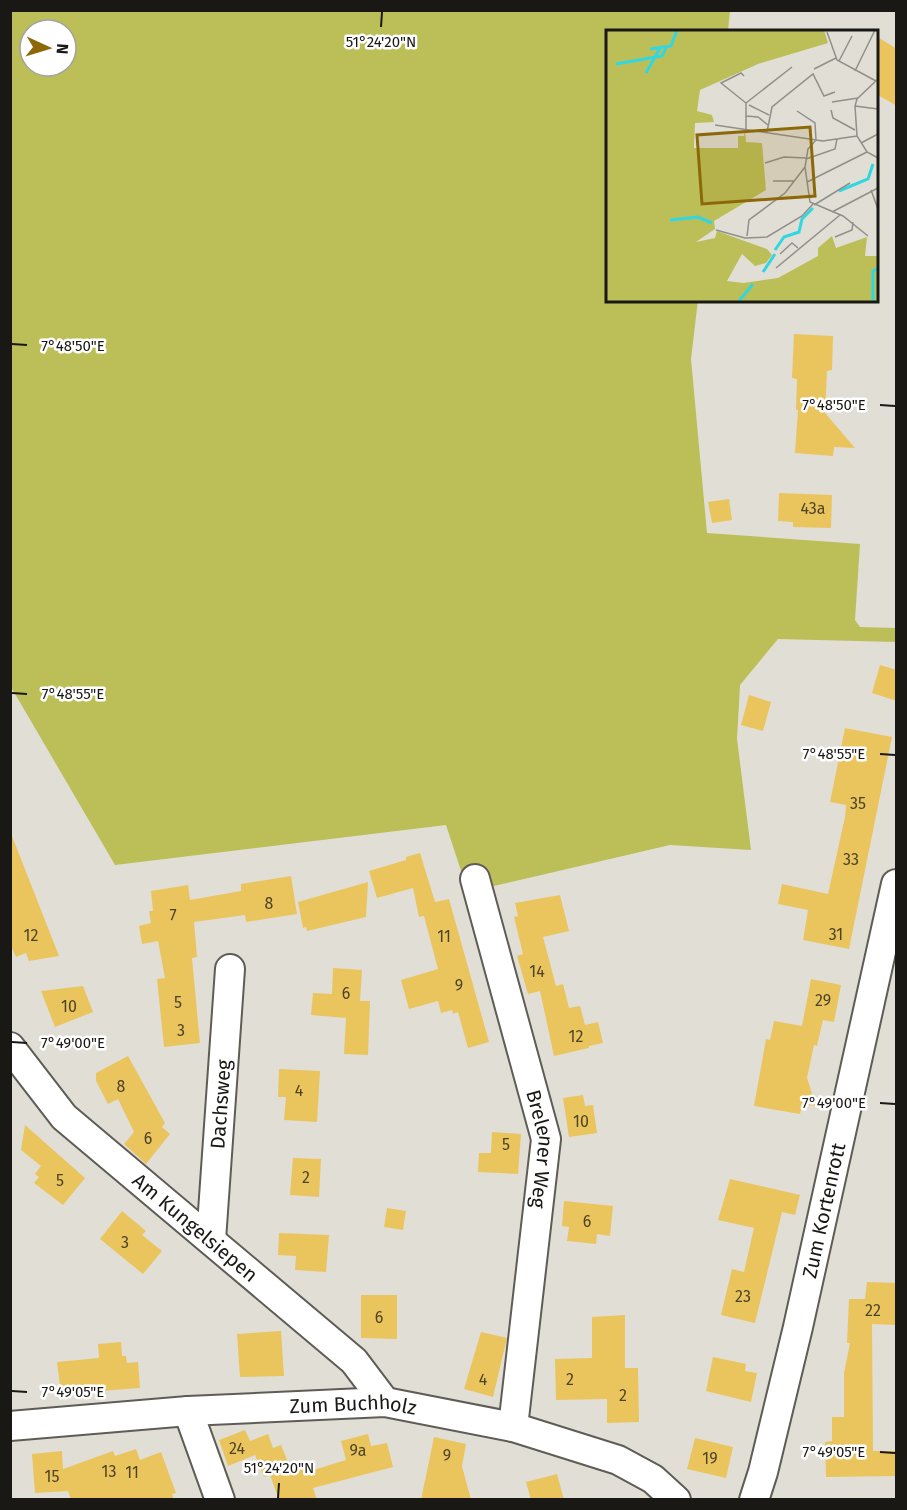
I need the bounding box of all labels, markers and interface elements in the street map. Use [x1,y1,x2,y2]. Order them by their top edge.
north arrow [18,18,78,78]
inset map [606,30,877,302]
text: 51°24'20"N [346,33,416,51]
text: N [53,43,72,55]
text: 7°48'50"E [41,337,105,355]
text: 7°48'50"E [802,396,866,414]
house number: 43a [801,499,825,518]
text: 7°48'55"E [42,685,104,703]
text: 7°48'55"E [803,745,865,763]
house number: 35 [850,794,866,813]
house number: 33 [843,850,859,869]
house number: 8 [265,894,274,913]
house number: 7 [169,906,177,925]
house number: 31 [829,925,843,944]
house number: 12 [24,926,38,945]
house number: 11 [437,927,451,946]
house number: 14 [529,962,545,981]
house number: 9 [455,976,463,995]
house number: 6 [342,984,350,1003]
house number: 29 [815,991,831,1010]
house number: 5 [174,993,182,1012]
house number: 10 [61,997,77,1016]
house number: 3 [177,1021,185,1040]
house number: 12 [569,1027,583,1046]
text: 7°49'00"E [41,1034,105,1052]
street label: Dachsweg [205,1058,236,1150]
house number: 8 [117,1077,126,1096]
house number: 4 [295,1081,304,1100]
street label: Brelener Weg [521,1087,558,1210]
text: 7°49'00"E [802,1094,866,1112]
house number: 10 [573,1112,589,1131]
house number: 6 [144,1129,152,1148]
house number: 5 [502,1135,510,1154]
street label: Zum Kortenrott [797,1140,851,1280]
street label: Am Kungelsiepen [128,1168,263,1287]
house number: 2 [302,1168,310,1187]
house number: 5 [56,1171,64,1190]
house number: 6 [583,1212,591,1231]
house number: 3 [121,1233,129,1252]
house number: 23 [735,1287,751,1306]
house number: 22 [865,1301,881,1320]
house number: 6 [375,1308,383,1327]
house number: 4 [479,1370,488,1389]
house number: 2 [566,1370,574,1389]
text: 7°49'05"E [42,1383,104,1401]
house number: 2 [619,1386,627,1405]
street label: Zum Buchholz [289,1390,419,1420]
house number: 24 [229,1439,245,1458]
house number: 9a [350,1441,366,1460]
text: 7°49'05"E [803,1443,865,1461]
house number: 9 [443,1446,451,1465]
house number: 19 [702,1449,718,1468]
text: 51°24'20"N [244,1459,314,1477]
house number: 13 [102,1462,116,1481]
house number: 11 [125,1463,139,1482]
house number: 15 [45,1467,59,1486]

